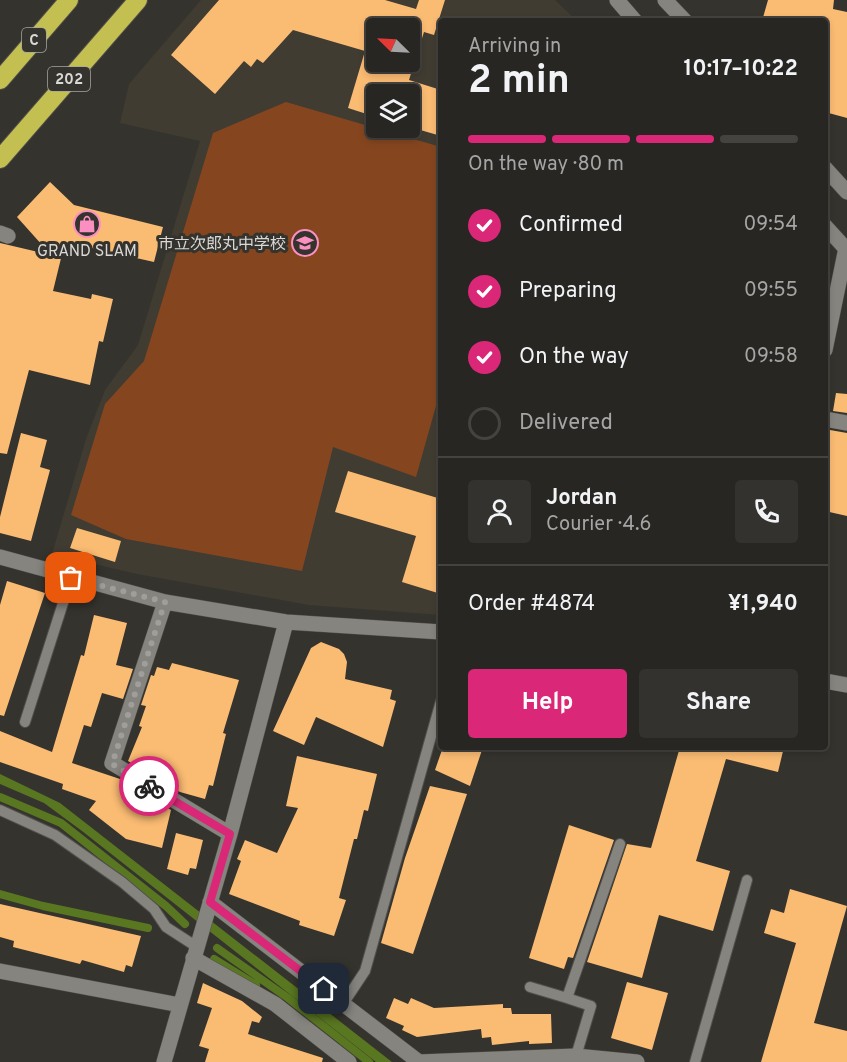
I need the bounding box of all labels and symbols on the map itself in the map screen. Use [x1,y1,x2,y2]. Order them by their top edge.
north arrow [366,18,420,72]
road number: C [22,28,46,52]
road number: 202 [48,67,90,91]
shop icon: GRAND SLAM [72,209,102,239]
school or university icon: 市立次郎丸中学校 [290,228,320,258]
place label: 市立次郎丸中学校 [158,235,286,255]
place label: GRAND SLAM [37,242,137,262]
pin [45,552,96,603]
courier [119,756,179,816]
pin [298,963,349,1014]

